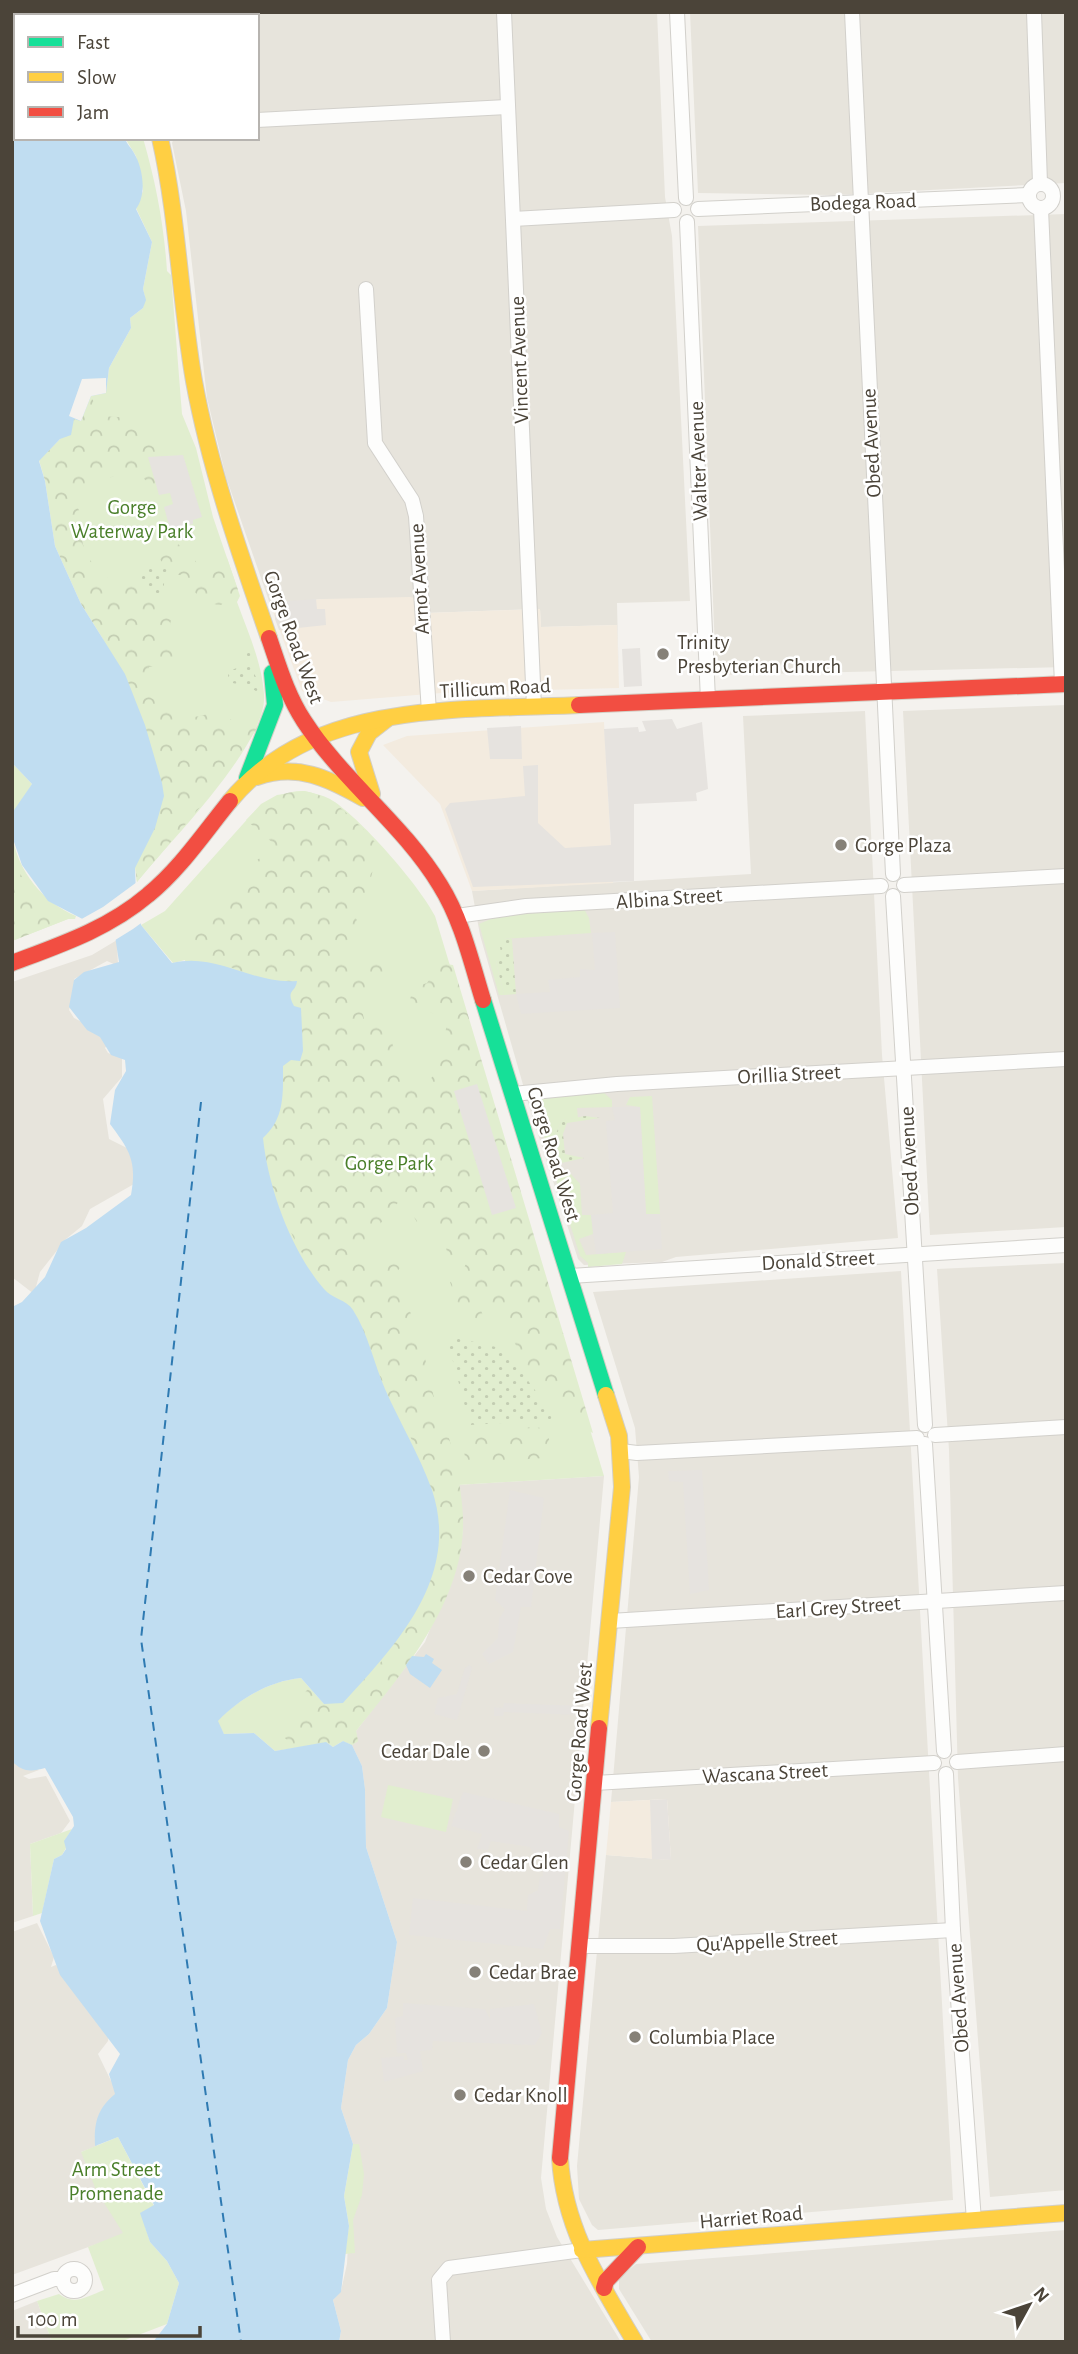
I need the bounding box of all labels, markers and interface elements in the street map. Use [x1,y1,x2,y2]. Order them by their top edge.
legend [14,14,259,140]
text: Fast [77,32,110,53]
text: Slow [77,67,116,88]
text: Jam [77,102,109,123]
street label: Bodega Road [809,190,917,215]
street label: Vincent Avenue [507,296,532,424]
street label: Obed Avenue [858,388,885,498]
street label: Walter Avenue [686,401,711,521]
park label: Gorge Waterway Park [71,497,194,542]
street label: Arnot Avenue [406,523,433,635]
street label: Gorge Road West [260,568,327,707]
place label: Trinity Presbyterian Church [677,632,841,677]
marker: Trinity Presbyterian Church [655,646,671,662]
street label: Tillicum Road [439,675,551,702]
place label: Gorge Plaza [855,835,952,856]
marker: Gorge Plaza [833,837,849,853]
street label: Albina Street [615,884,723,913]
street label: Orillia Street [737,1061,841,1088]
street label: Gorge Road West [523,1084,584,1224]
street label: Obed Avenue [896,1106,923,1216]
park label: Gorge Park [345,1153,434,1174]
street label: Donald Street [761,1247,875,1274]
place label: Cedar Cove [483,1566,573,1587]
marker: Cedar Cove [461,1568,477,1584]
street label: Earl Grey Street [775,1593,901,1622]
street label: Gorge Road West [563,1661,596,1803]
place label: Cedar Dale [381,1741,470,1762]
marker: Cedar Dale [476,1743,492,1759]
street label: Wascana Street [702,1760,829,1787]
place label: Cedar Glen [480,1852,569,1873]
marker: Cedar Glen [458,1854,474,1870]
street label: Qu'Appelle Street [696,1927,839,1956]
street label: Obed Avenue [944,1943,973,2053]
place label: Cedar Brae [489,1962,577,1983]
marker: Cedar Brae [467,1964,483,1980]
place label: Columbia Place [649,2027,775,2048]
marker: Columbia Place [627,2029,643,2045]
place label: Cedar Knoll [474,2085,568,2106]
marker: Cedar Knoll [452,2087,468,2103]
park label: Arm Street Promenade [68,2159,164,2204]
street label: Harriet Road [698,2203,804,2232]
north arrow [994,2270,1064,2340]
text: N [1029,2284,1052,2306]
scale bar [18,2294,200,2338]
text: 100 m [28,2309,78,2330]

